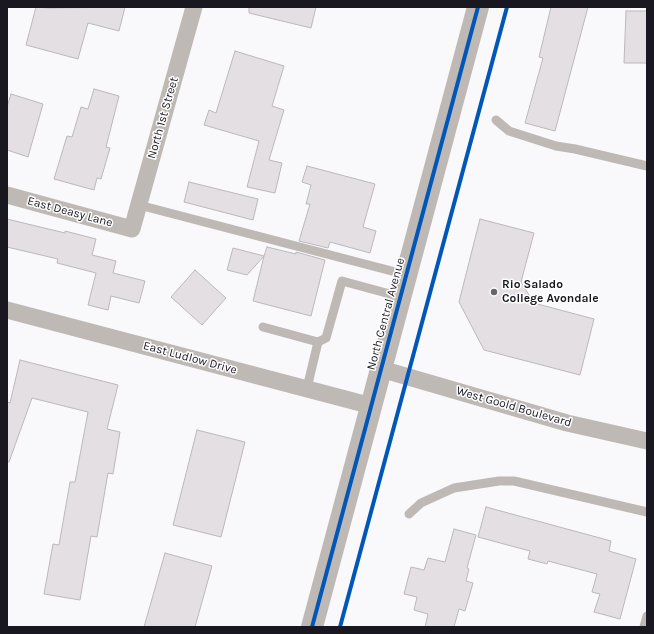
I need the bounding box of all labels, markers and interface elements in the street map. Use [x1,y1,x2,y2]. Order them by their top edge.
street label: North 1st Street [144,76,182,160]
street label: East Deasy Lane [26,194,114,230]
street label: North Central Avenue [364,256,408,372]
place label: Rio Salado College Avondale [502,278,599,306]
marker: Rio Salado College Avondale [489,287,499,297]
street label: East Ludlow Drive [142,339,238,377]
street label: West Goold Boulevard [455,384,573,430]

